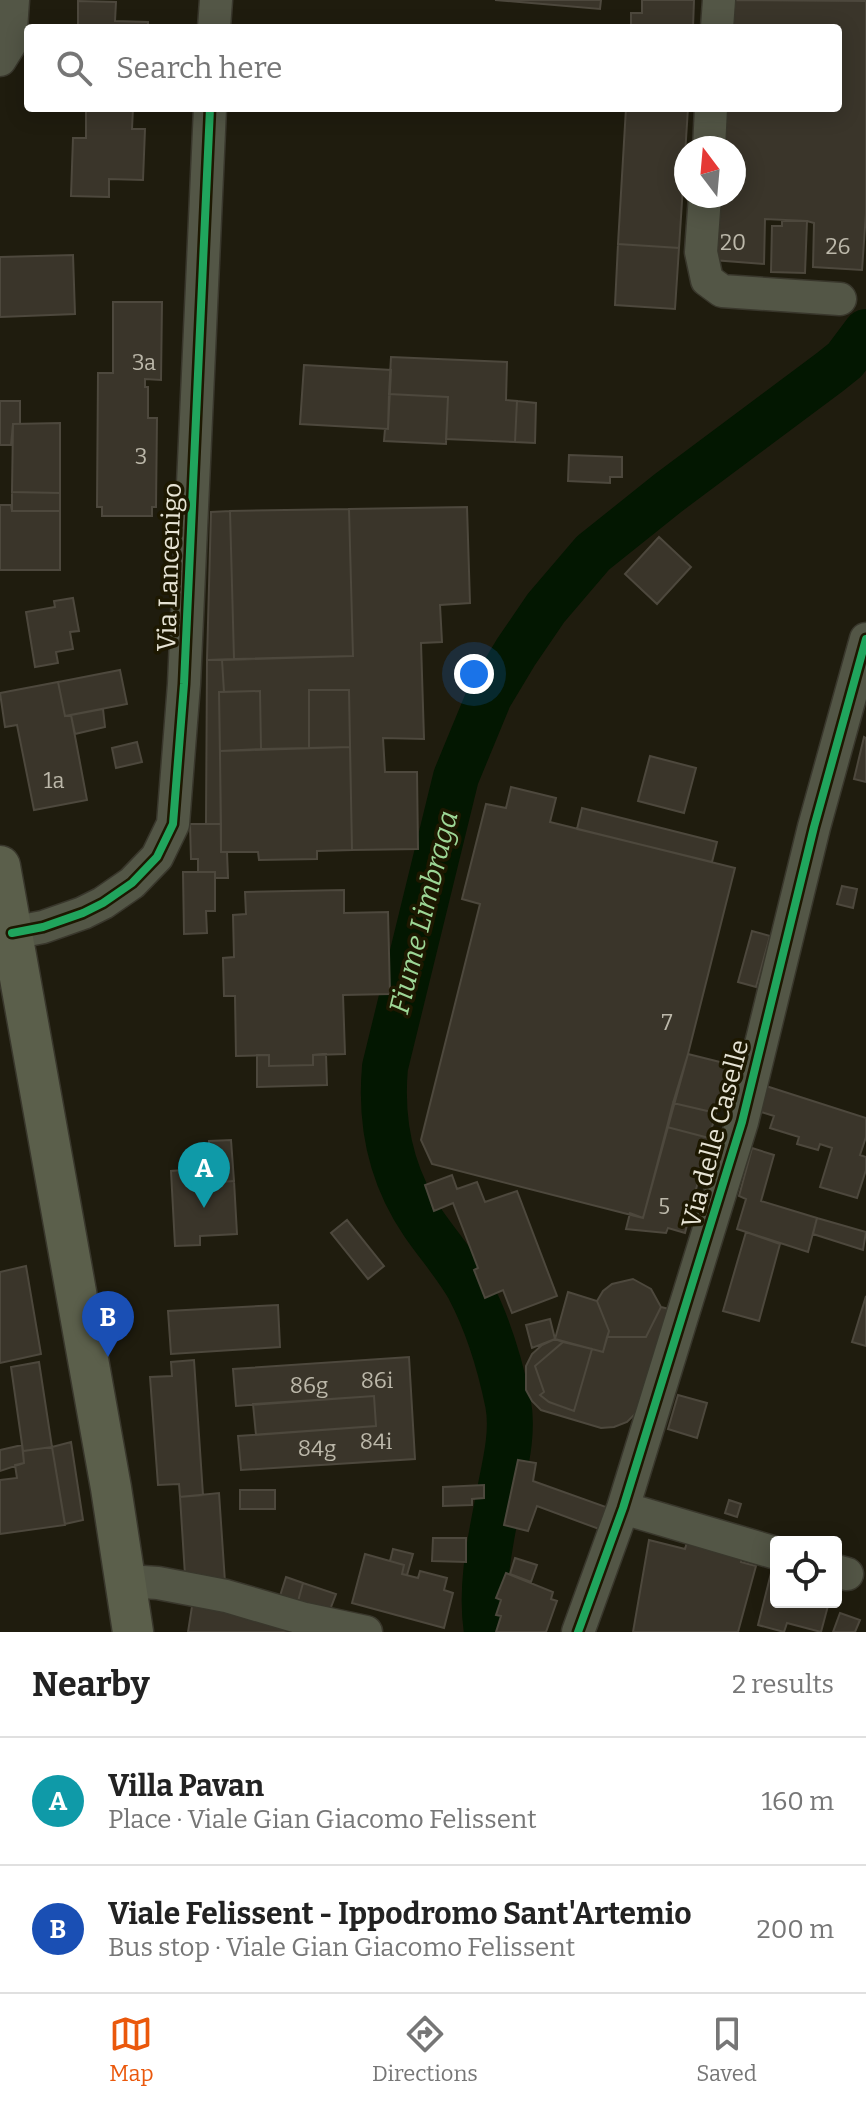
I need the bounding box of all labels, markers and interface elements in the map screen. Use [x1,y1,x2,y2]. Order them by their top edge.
search box [24,24,842,112]
icon: search [52,46,96,90]
text: Search here [116,50,283,86]
north arrow [674,136,746,208]
house number: 20 [720,229,746,256]
house number: 26 [826,233,850,260]
house number: 3a [132,349,156,376]
house number: 3 [135,443,147,470]
street label: Via Lancenigo [151,482,188,652]
your location [454,654,494,694]
house number: 1a [44,767,64,794]
water label: Fiume Limbraga [382,807,465,1017]
house number: 7 [661,1009,673,1036]
street label: Via delle Caselle [675,1036,756,1232]
pin: A [178,1142,230,1208]
house number: 5 [658,1193,670,1220]
pin: B [82,1291,134,1357]
house number: 86i [361,1367,394,1394]
house number: 86g [290,1372,328,1399]
house number: 84i [360,1428,393,1455]
house number: 84g [298,1435,336,1462]
map controls [770,1536,842,1608]
button: locate [770,1536,842,1608]
text: Nearby [32,1664,150,1705]
text: 2 results [732,1669,834,1700]
text: Villa Pavan [108,1768,264,1804]
text: A [49,1786,67,1817]
text: 160 m [762,1786,834,1817]
text: Place · Viale Gian Giacomo Felissent [108,1804,537,1835]
text: Viale Felissent - Ippodromo Sant'Artemio [108,1896,692,1932]
text: B [50,1914,66,1945]
text: 200 m [757,1914,834,1945]
text: Bus stop · Viale Gian Giacomo Felissent [108,1932,575,1963]
tab: Map [109,2012,154,2087]
tab: Directions [372,2012,478,2087]
tab: Saved [696,2012,757,2087]

